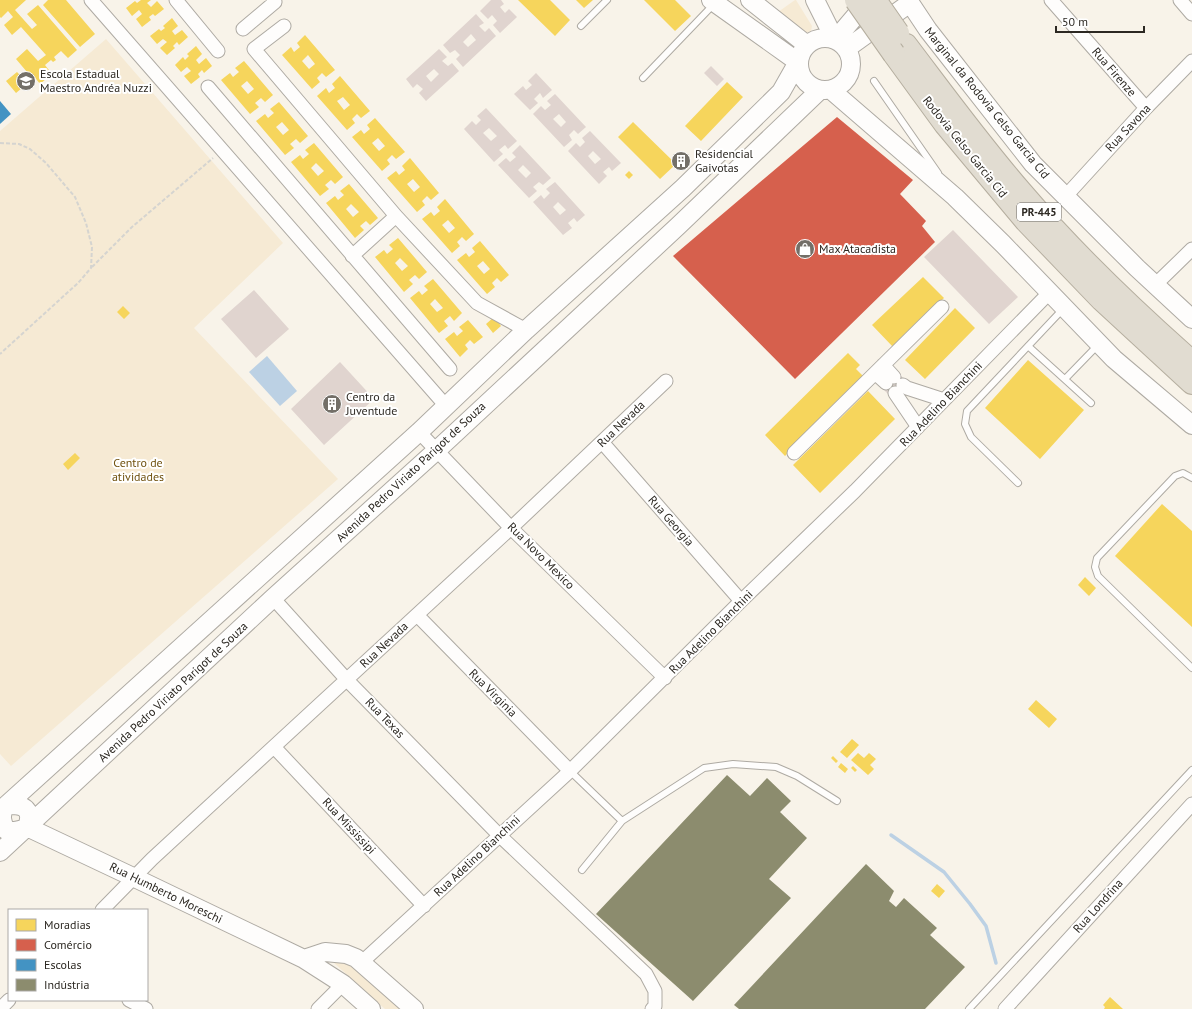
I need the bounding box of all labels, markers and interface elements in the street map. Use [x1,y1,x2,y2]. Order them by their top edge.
scale bar [1056,8,1144,34]
text: 50 m [1062,14,1088,29]
street label: Marginal da Rodovia Celso Garcia Cid [922,25,1052,181]
street label: Rua Firenze [1089,44,1140,99]
place label: Escola Estadual Maestro Andréa Nuzzi [40,66,152,95]
school or university icon: Escola Estadual Maestro Andréa Nuzzi [15,70,37,92]
street label: Rodovia Celso Garcia Cid [920,93,1010,201]
street label: Rua Savona [1102,101,1153,155]
place label: Residencial Gaivotas [695,146,754,175]
building icon: Residencial Gaivotas [670,150,692,172]
road number: PR-445 [1017,203,1061,221]
shop icon: Max Atacadista [794,238,816,260]
place label: Max Atacadista [819,241,896,256]
street label: Rua Adelino Bianchini [896,358,985,449]
place label: Centro da Juventude [345,389,397,418]
building icon: Centro da Juventude [321,393,343,415]
street label: Rua Nevada [594,397,648,450]
street label: Avenida Pedro Viriato Parigot de Souza [333,398,489,545]
park label: Centro de atividades [112,455,164,484]
street label: Rua Georgia [645,492,697,549]
street label: Rua Novo Mexico [505,519,578,592]
street label: Rua Adelino Bianchini [666,587,756,677]
street label: Avenida Pedro Viriato Parigot de Souza [95,618,251,765]
street label: Rua Nevada [356,618,411,671]
street label: Rua Virginia [466,665,521,720]
street label: Rua Texas [362,694,408,741]
street label: Rua Mississipi [319,794,379,857]
street label: Rua Adelino Bianchini [430,812,523,899]
street label: Rua Humberto Moreschi [107,859,225,926]
street label: Rua Londrina [1070,876,1126,936]
legend [8,909,148,1001]
text: Moradias [44,917,91,932]
text: Comércio [44,937,92,952]
text: Escolas [44,957,82,972]
text: Indústria [44,977,89,992]

